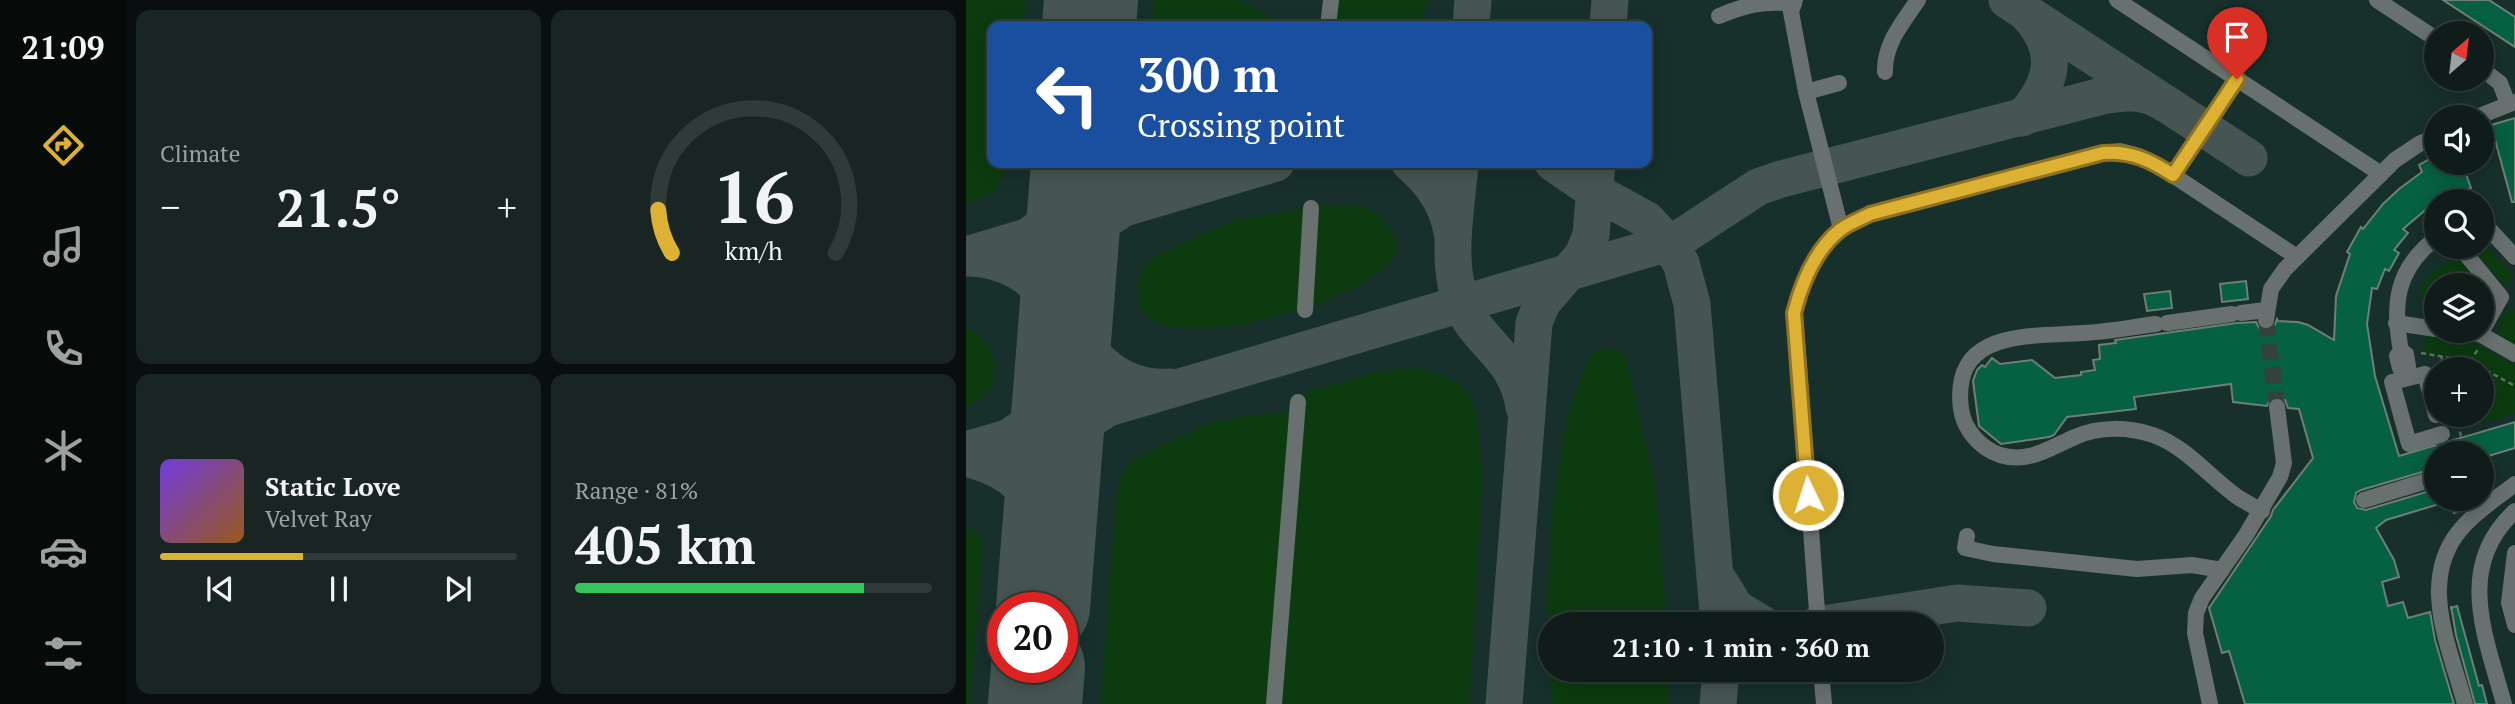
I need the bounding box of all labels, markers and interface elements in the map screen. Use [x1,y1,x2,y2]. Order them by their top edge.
pin [2207,7,2267,79]
icon: arrive [2218,18,2256,56]
north arrow [2424,21,2494,91]
map controls [2424,21,2494,511]
text: 21:09 [21,26,105,68]
text: 300 m [1137,41,1279,106]
icon: left [1022,49,1113,140]
text: Crossing point [1137,104,1345,146]
button: sound [2424,105,2494,175]
icon: directions [39,121,88,170]
text: Climate [160,138,240,169]
text: 16 [712,147,795,244]
text: 21.5° [276,173,401,242]
text: − [160,182,180,232]
text: + [497,182,517,232]
button: search [2424,189,2494,259]
icon: music [39,222,88,271]
text: km/h [725,234,783,267]
button: layers [2424,273,2494,343]
icon: phone [39,324,88,373]
button: + [2424,357,2494,427]
icon: climate [39,426,88,475]
button: − [2424,441,2494,511]
position arrow [1771,458,1845,532]
text: Static Love [265,469,401,503]
text: Range · 81% [575,475,698,506]
text: Velvet Ray [265,503,372,534]
text: 405 km [575,510,756,579]
icon: car [39,527,88,576]
icon: previous [201,570,239,608]
icon: pause [320,570,358,608]
icon: next [439,570,477,608]
speed limit sign: 20 [987,592,1078,683]
icon: filters [39,629,88,678]
text: 21:10 · 1 min · 360 m [1612,630,1870,664]

